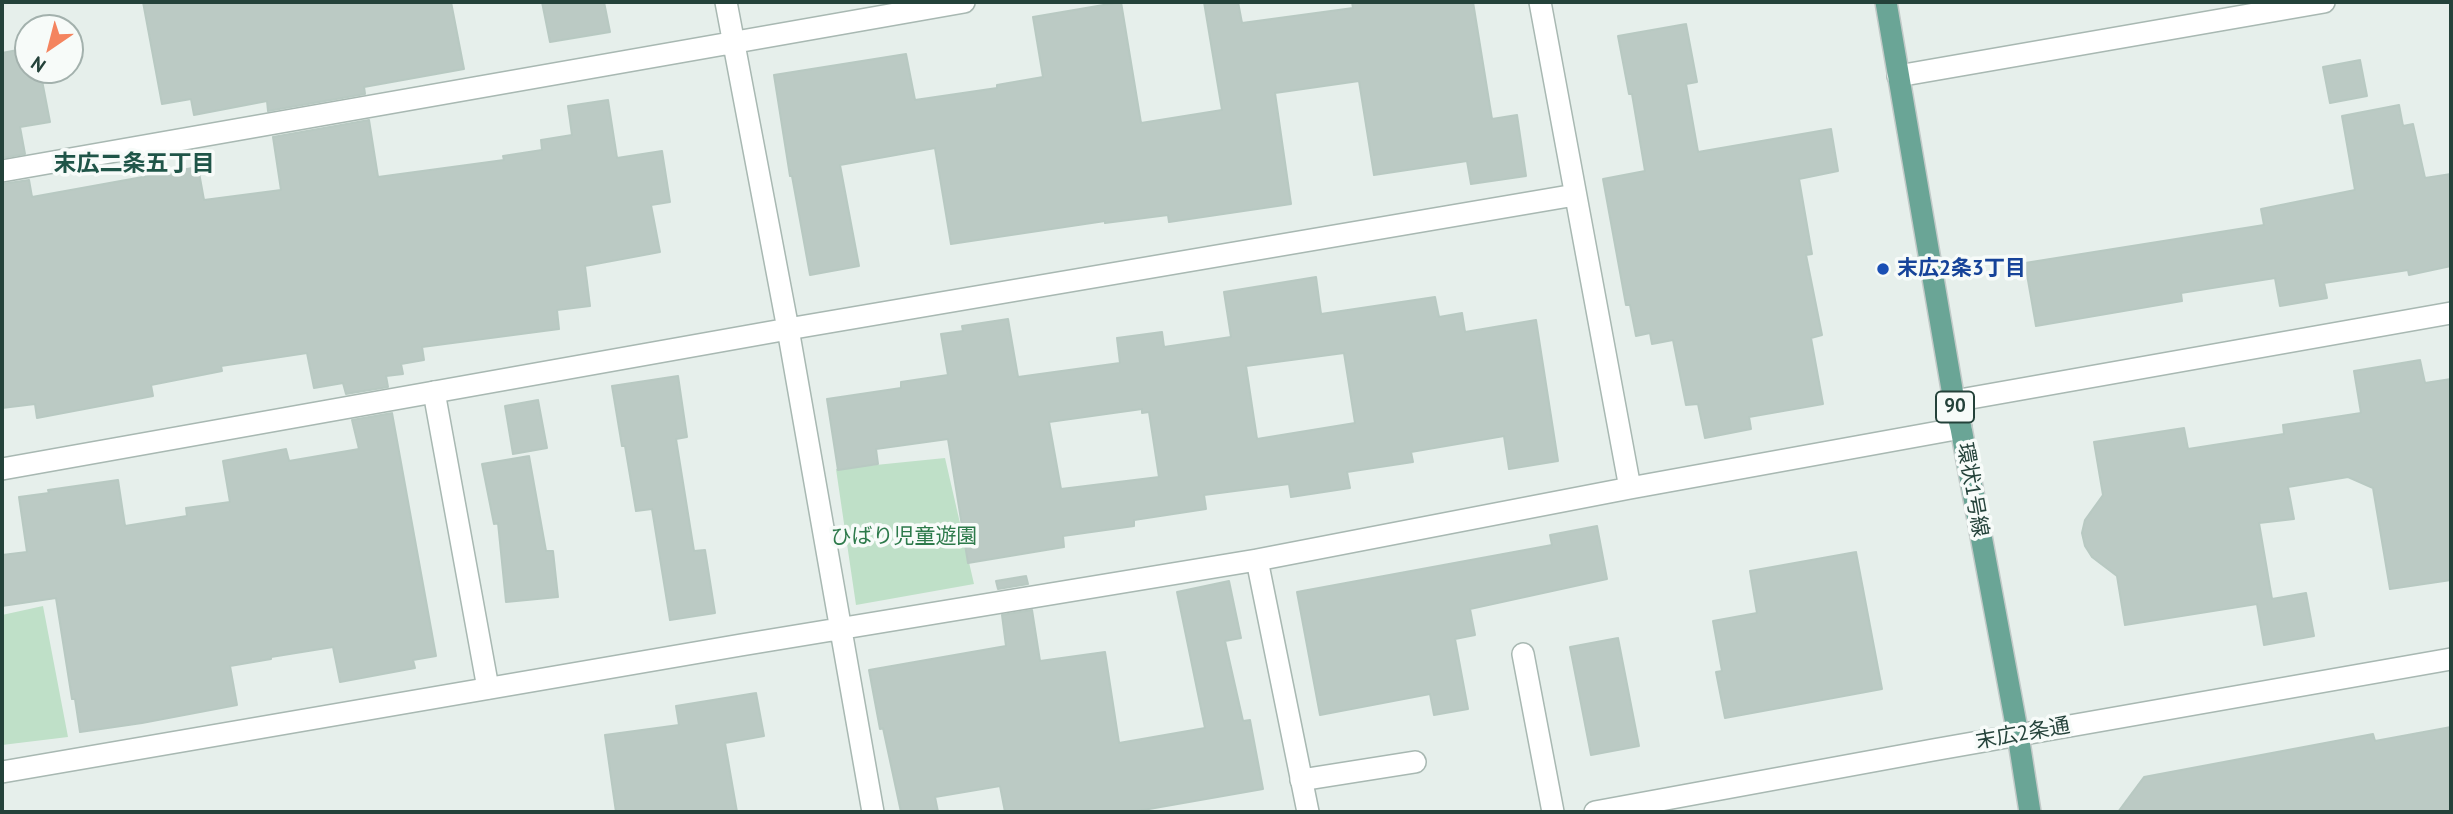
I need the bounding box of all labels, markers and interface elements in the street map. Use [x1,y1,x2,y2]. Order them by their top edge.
north arrow [14,14,84,84]
text: N [26,51,50,78]
district label: 末広二条五丁目 [54,150,214,178]
place label: 末広2条3丁目 [1897,256,2026,282]
marker: 末広2条3丁目 [1875,261,1891,277]
road number: 90 [1936,392,1974,422]
street label: 環状1号線 [1951,441,1993,539]
park label: ひばり児童遊園 [831,524,977,550]
street label: 末広2条通 [1974,713,2072,755]

